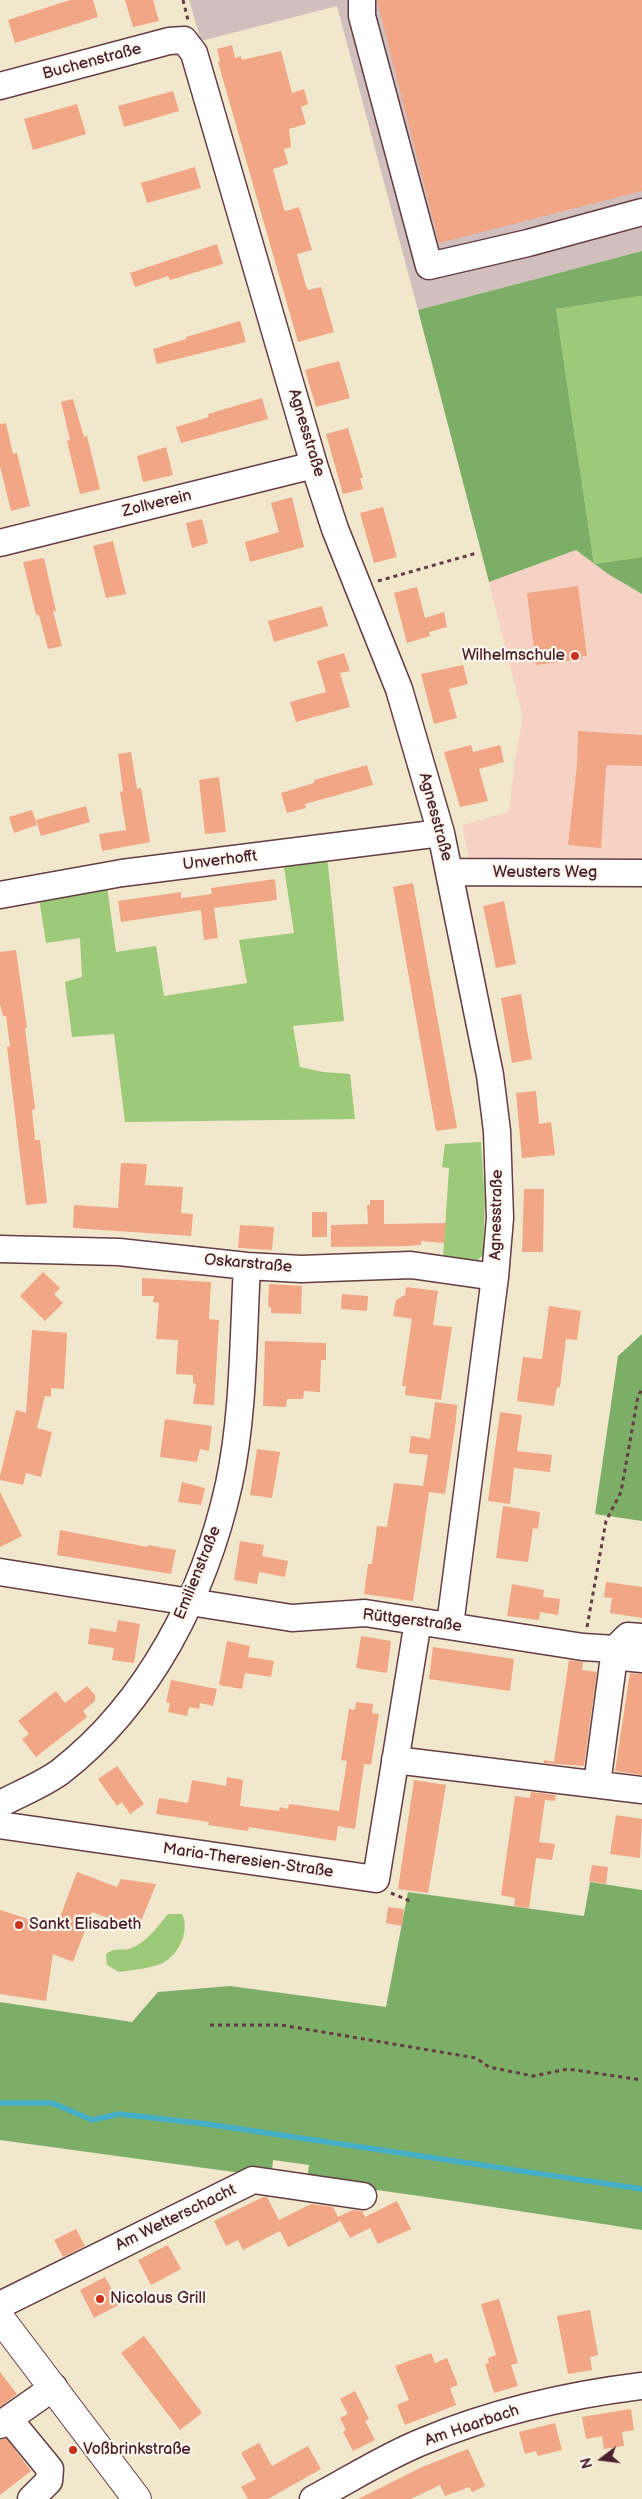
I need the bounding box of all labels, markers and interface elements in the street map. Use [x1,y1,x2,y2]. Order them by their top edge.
street label: Buchenstraße [40,40,144,84]
street label: Agnesstraße [284,387,328,479]
street label: Zollverein [120,486,194,522]
place label: Wilhelmschule [462,646,565,666]
marker: Wilhelmschule [569,650,581,662]
street label: Agnesstraße [414,771,456,863]
street label: Unverhofft [182,847,258,875]
street label: Weusters Weg [493,863,597,883]
street label: Agnesstraße [487,1169,507,1261]
street label: Oskarstraße [203,1251,293,1277]
street label: Emilienstraße [171,1523,225,1623]
street label: Rüttgerstraße [361,1605,463,1637]
street label: Maria-Theresien-Straße [161,1840,335,1882]
place label: Sankt Elisabeth [29,1915,141,1935]
marker: Sankt Elisabeth [13,1919,25,1931]
street label: Am Wetterschacht [113,2181,239,2255]
place label: Nicolaus Grill [110,2289,206,2309]
marker: Nicolaus Grill [94,2293,106,2305]
street label: Am Haarbach [422,2401,522,2451]
north arrow [577,2434,627,2484]
place label: Voßbrinkstraße [83,2440,191,2460]
marker: Voßbrinkstraße [67,2444,79,2456]
text: N [577,2456,597,2470]

